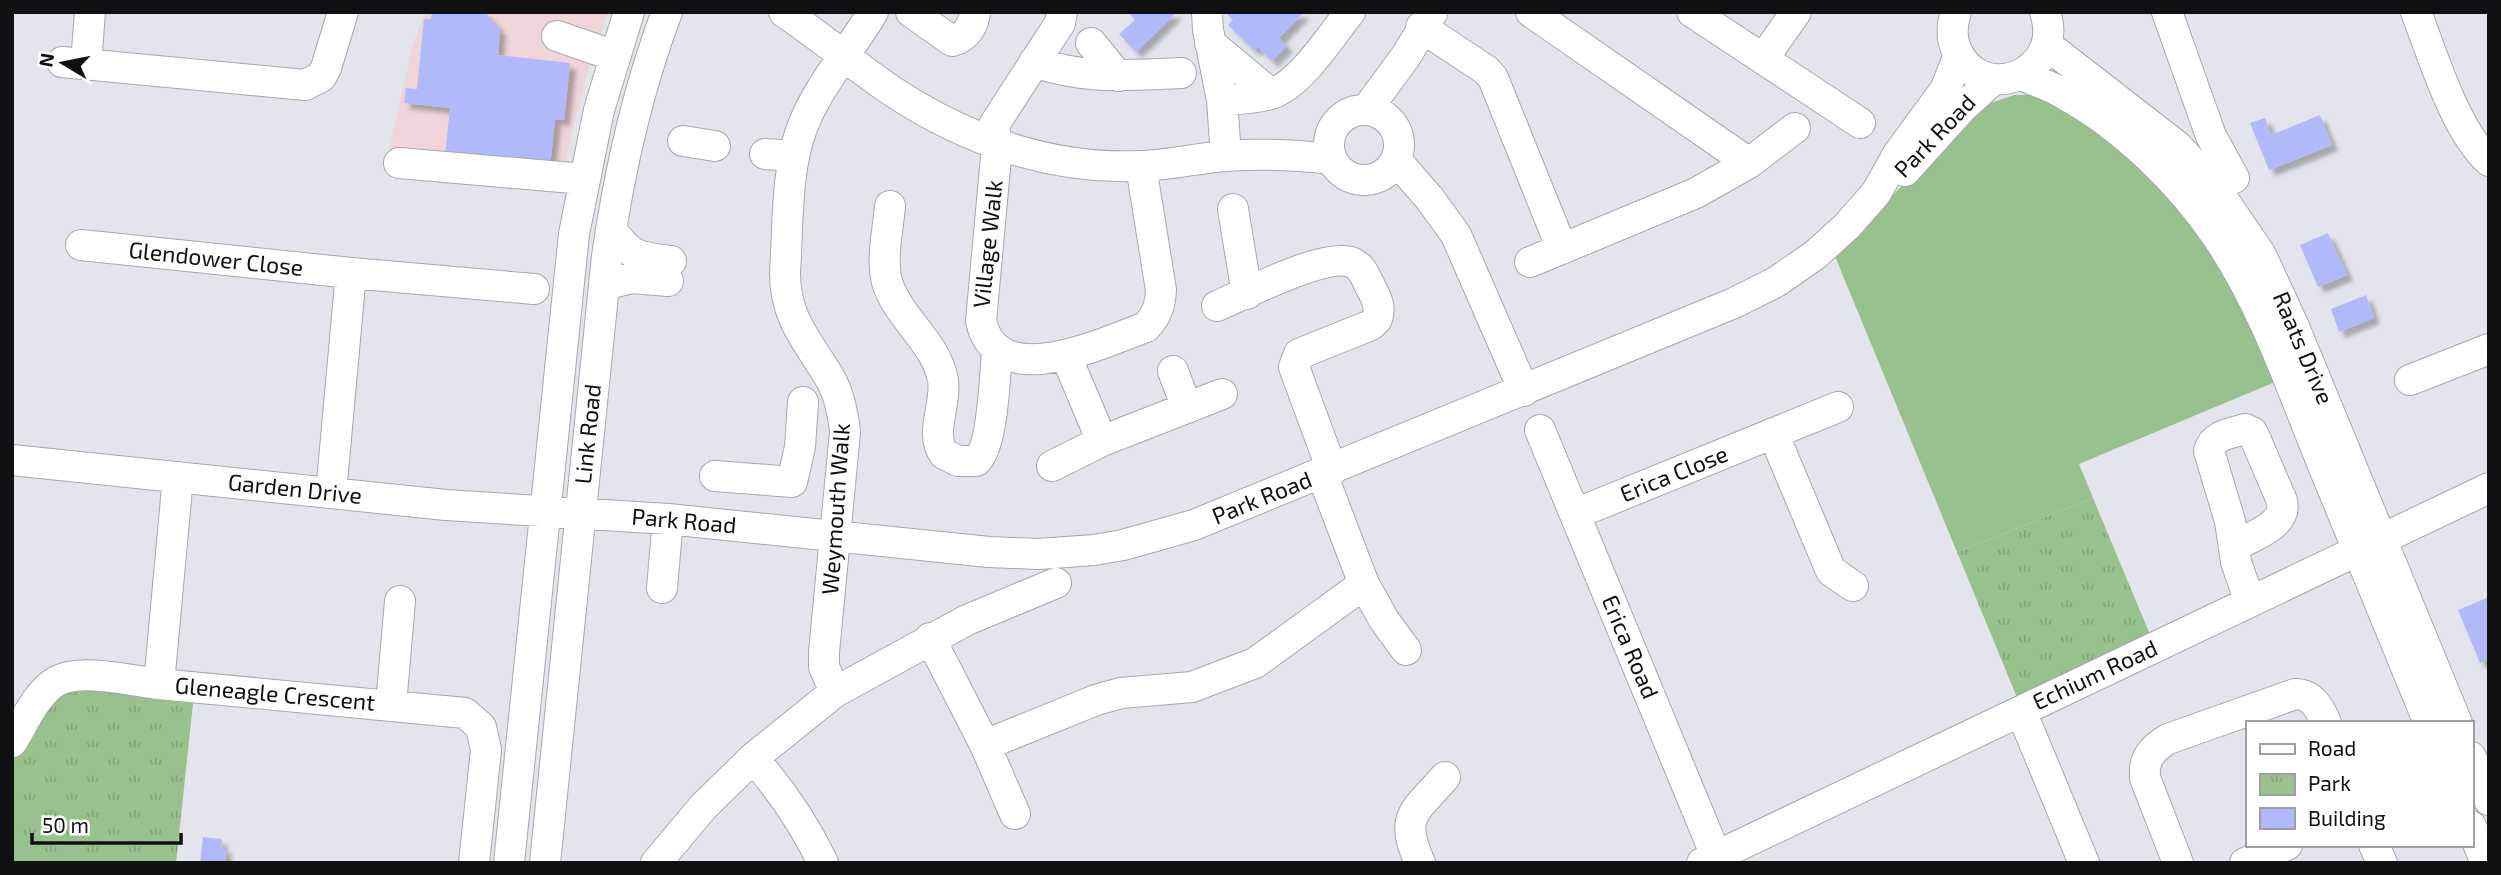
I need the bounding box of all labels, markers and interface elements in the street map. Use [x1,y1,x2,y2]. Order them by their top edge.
north arrow [28,28,98,98]
text: N [33,51,58,69]
street label: Park Road [1888,88,1981,183]
street label: Village Walk [966,178,1008,309]
street label: Glendower Close [127,235,305,281]
street label: Raats Drive [2268,287,2340,408]
street label: Link Road [568,382,606,485]
street label: Weymouth Walk [815,422,855,596]
street label: Erica Close [1616,439,1732,507]
street label: Park Road [1208,464,1316,530]
street label: Garden Drive [227,467,364,509]
street label: Park Road [631,501,738,539]
street label: Erica Road [1597,591,1665,703]
street label: Echium Road [2028,633,2161,715]
street label: Gleneagle Crescent [174,670,377,716]
legend [2246,721,2473,847]
text: Road [2308,735,2356,760]
text: Park [2308,770,2351,795]
scale bar [32,802,180,846]
text: Building [2308,805,2386,830]
text: 50 m [42,812,89,837]

